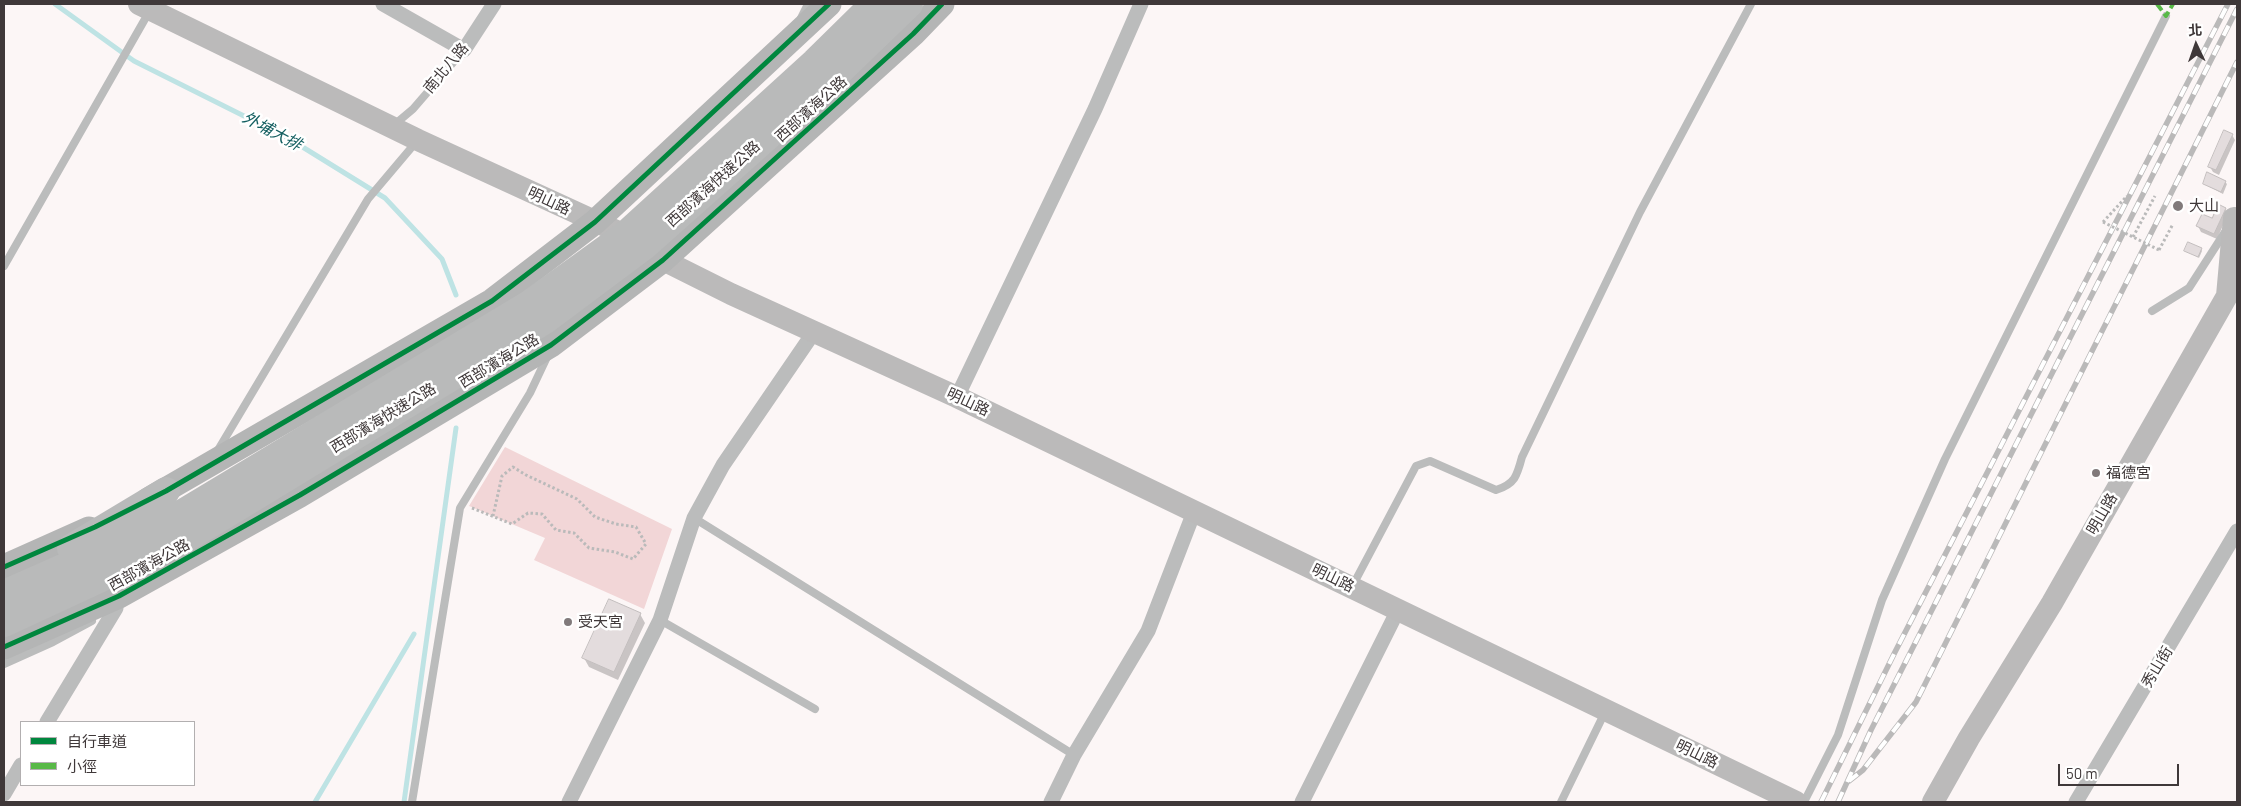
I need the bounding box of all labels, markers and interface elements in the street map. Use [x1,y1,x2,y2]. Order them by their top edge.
north arrow [2171,20,2221,70]
text: 北 [2188,21,2203,38]
street label: 南北八路 [420,39,472,97]
street label: 西部濱海公路 [772,72,850,146]
water label: 外埔大排 [239,108,305,154]
street label: 西部濱海快速公路 [662,137,764,231]
street label: 明山路 [525,183,573,219]
place label: 大山 [2189,197,2219,215]
marker: 大山 [2171,199,2185,213]
street label: 西部濱海公路 [456,330,542,392]
street label: 西部濱海快速公路 [327,379,439,457]
street label: 明山路 [944,384,992,420]
place label: 福德宮 [2106,464,2151,482]
marker: 福德宮 [2090,467,2102,479]
street label: 明山路 [2083,490,2121,538]
street label: 西部濱海公路 [105,535,193,595]
street label: 明山路 [1309,560,1357,596]
place label: 受天宮 [578,613,623,631]
marker: 受天宮 [562,616,574,628]
street label: 秀山街 [2138,643,2176,691]
legend [20,721,195,786]
text: 自行車道 [67,732,127,750]
street label: 明山路 [1673,736,1721,772]
scale bar [2061,754,2182,786]
text: 小徑 [67,757,97,775]
text: 50 m [2066,764,2098,782]

